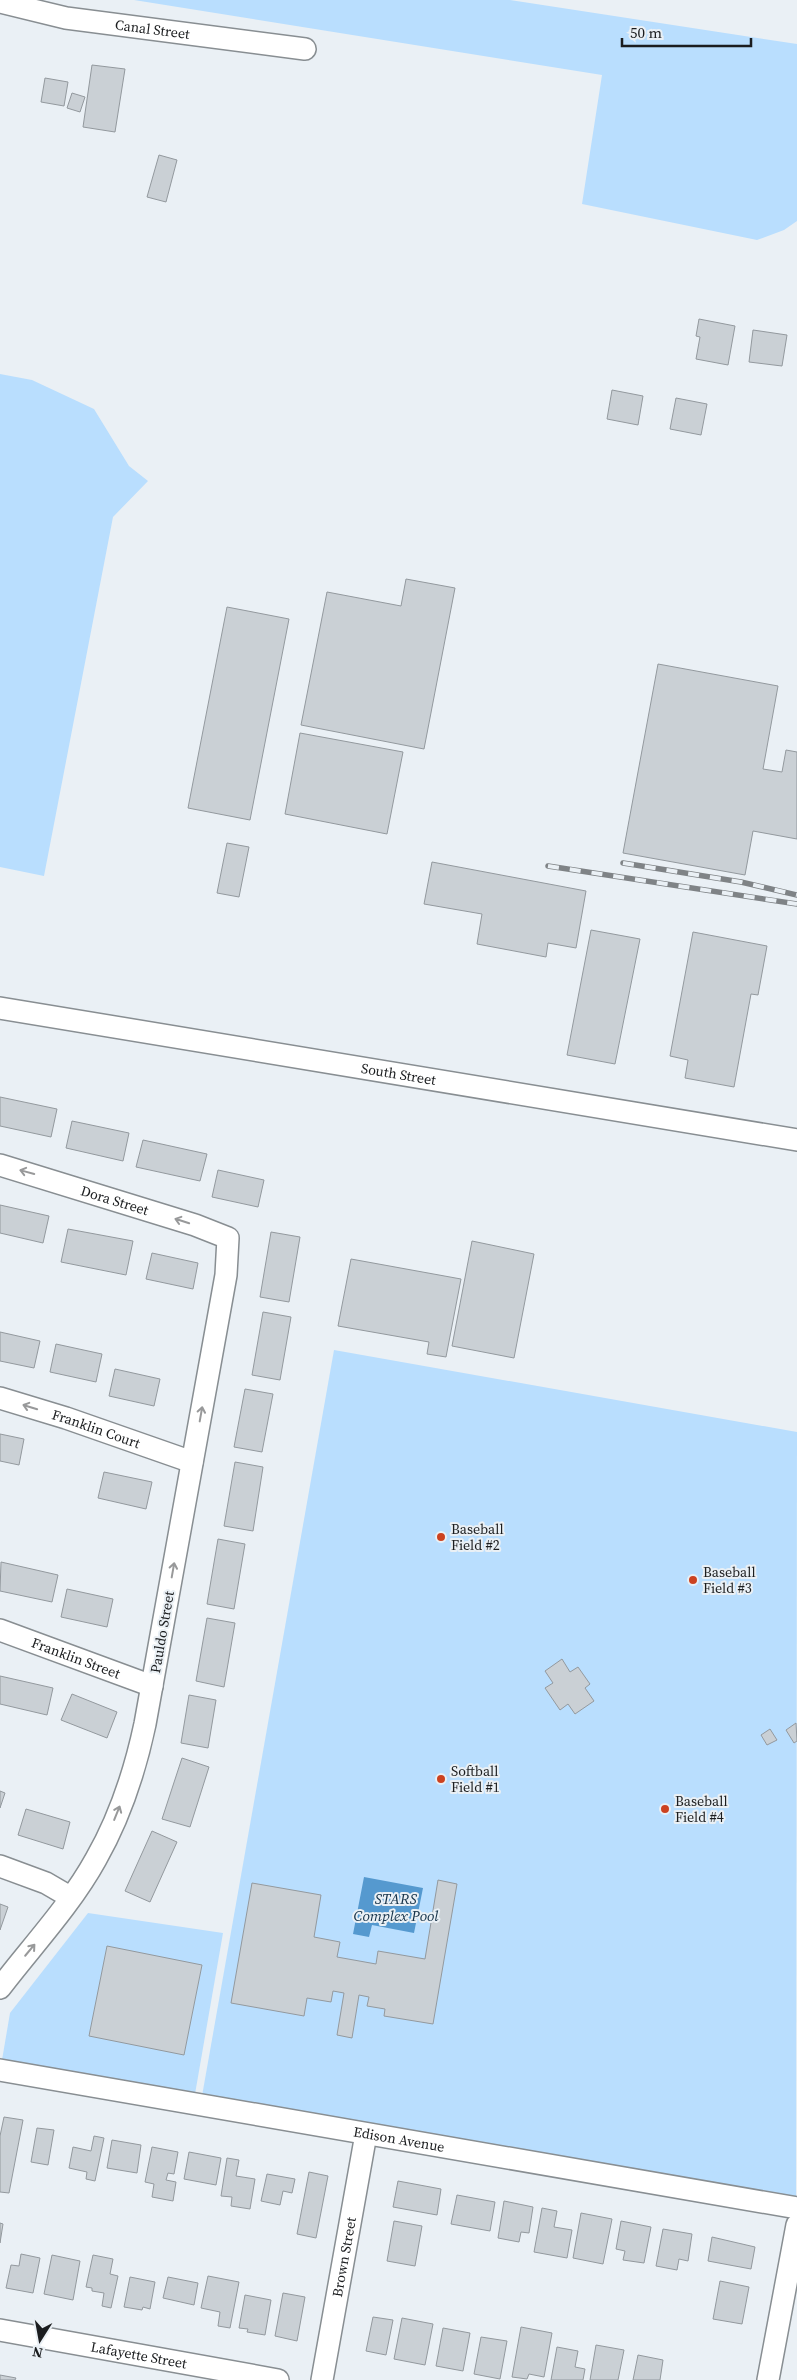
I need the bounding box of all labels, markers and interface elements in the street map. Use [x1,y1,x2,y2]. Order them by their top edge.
street label: Canal Street [114,14,191,44]
scale bar [622,15,751,47]
text: 50 m [630,22,662,43]
street label: South Street [360,1058,438,1090]
one-way arrow [19,1167,35,1177]
street label: Dora Street [78,1180,152,1220]
one-way arrow [175,1216,190,1225]
one-way arrow [23,1401,39,1411]
street label: Franklin Court [50,1404,144,1453]
one-way arrow [197,1407,206,1423]
place label: Baseball Field #2 [451,1519,504,1555]
marker: Baseball Field #2 [435,1531,447,1543]
place label: Baseball Field #3 [703,1562,756,1598]
one-way arrow [169,1563,179,1579]
marker: Baseball Field #3 [687,1574,699,1586]
street label: Pauldo Street [145,1589,179,1675]
street label: Franklin Street [29,1633,124,1684]
place label: Softball Field #1 [451,1761,500,1797]
marker: Softball Field #1 [435,1773,447,1785]
place label: Baseball Field #4 [675,1791,728,1827]
marker: Baseball Field #4 [659,1803,671,1815]
one-way arrow [114,1806,123,1821]
water label: STARS Complex Pool [354,1888,439,1926]
one-way arrow [25,1943,36,1956]
street label: Edison Avenue [352,2121,446,2157]
street label: Brown Street [327,2215,361,2299]
north arrow [15,2315,65,2365]
street label: Lafayette Street [89,2336,189,2373]
text: N [31,2342,44,2364]

